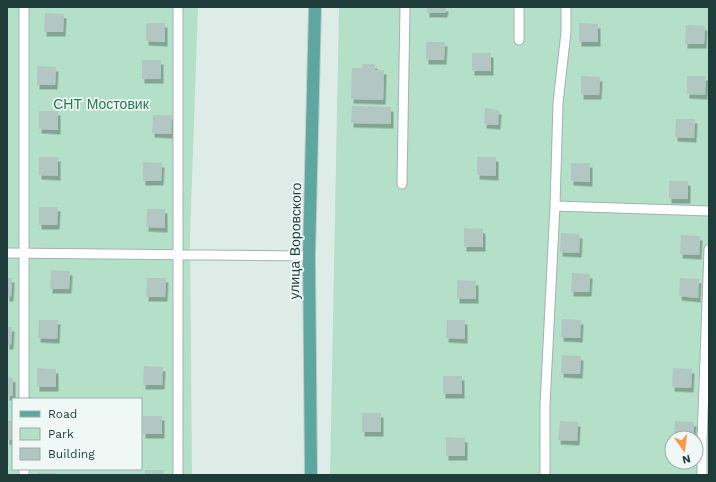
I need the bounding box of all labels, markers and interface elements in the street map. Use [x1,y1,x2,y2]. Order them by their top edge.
park label: СНТ Мостовик [53,96,150,112]
street label: улица Воровского [286,182,304,300]
legend [12,398,142,470]
text: Road [48,407,77,421]
text: Park [48,427,74,441]
north arrow [664,430,704,470]
text: Building [48,447,95,461]
text: N [681,452,692,467]

